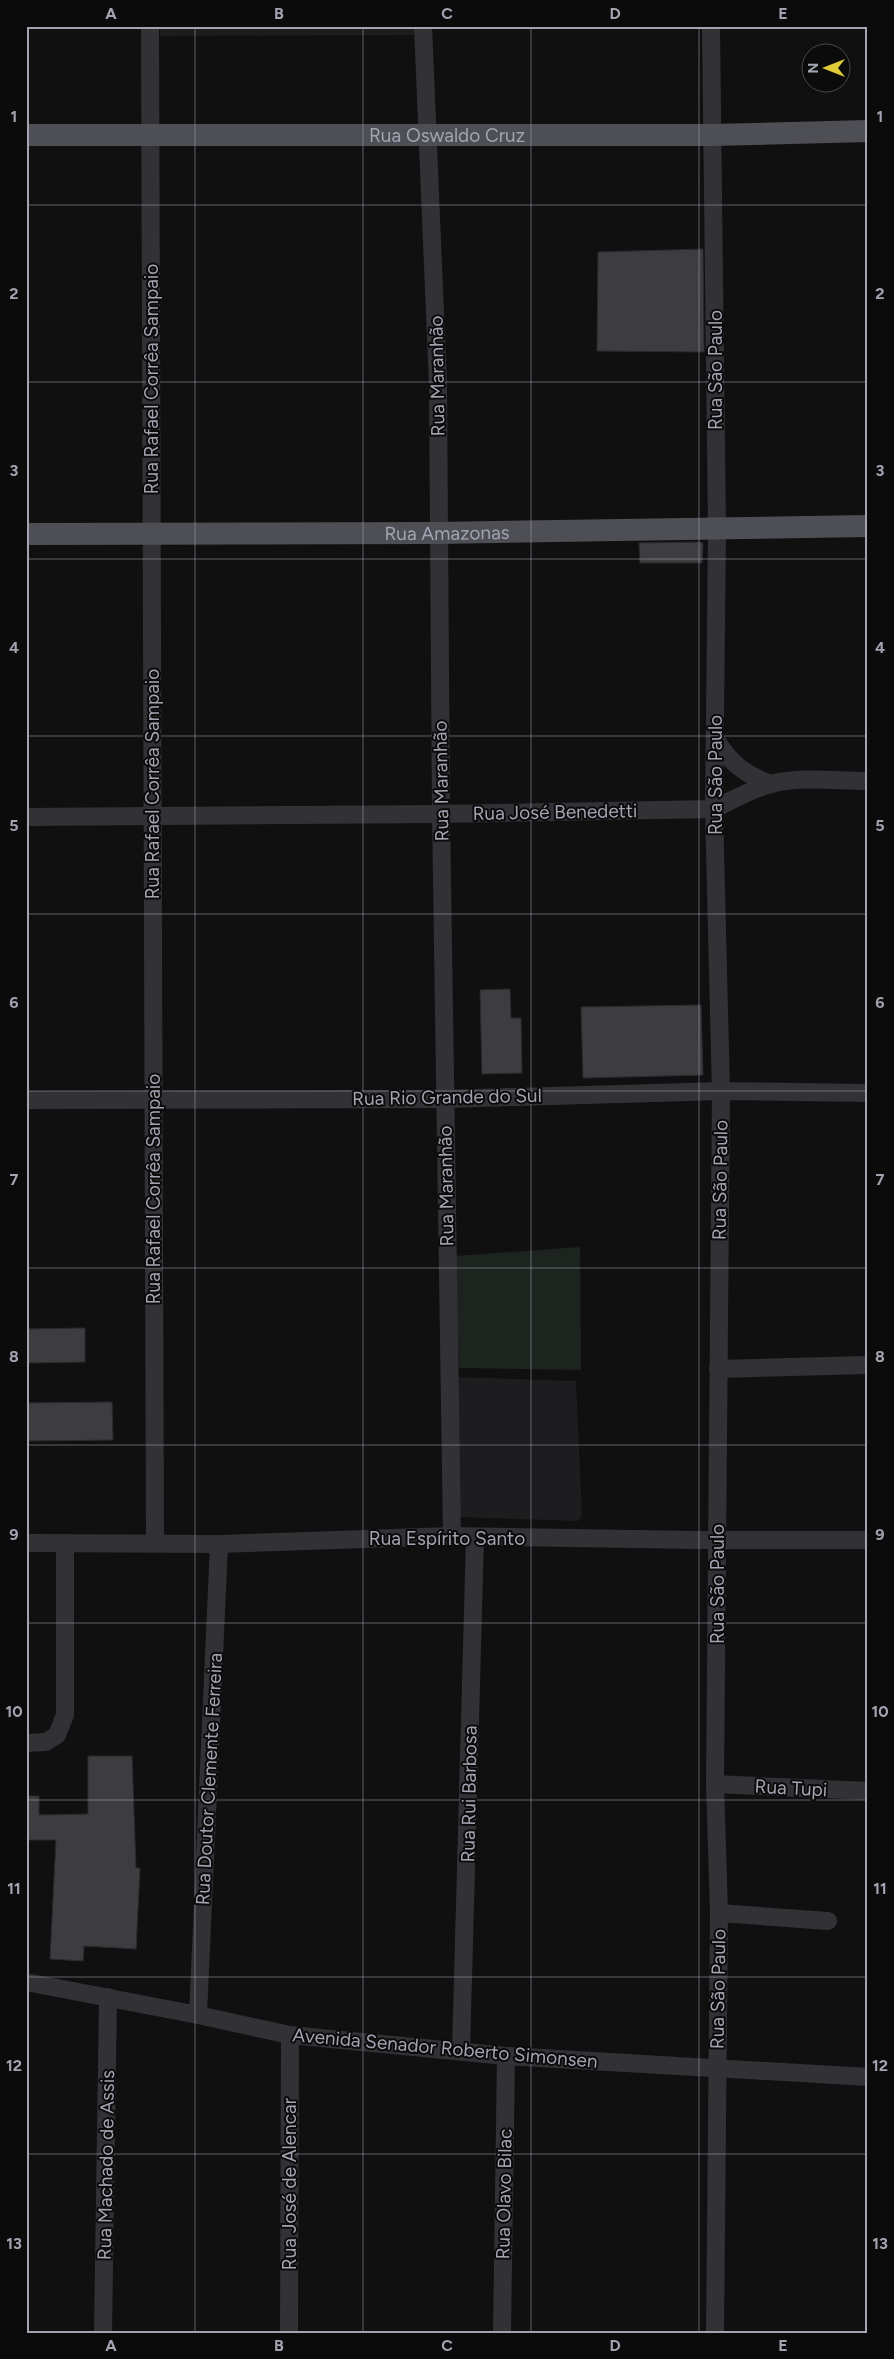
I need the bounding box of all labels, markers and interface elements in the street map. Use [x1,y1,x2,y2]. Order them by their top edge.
text: A [105,4,117,23]
text: B [274,4,284,23]
text: C [441,4,453,23]
text: D [609,4,621,23]
text: E [778,4,788,23]
north arrow [802,42,852,92]
text: N [805,63,822,73]
text: 1 [11,107,17,126]
text: 1 [877,107,883,126]
street label: Rua Oswaldo Cruz [369,124,525,147]
street label: Rua Rafael Corrêa Sampaio [140,264,163,494]
text: 2 [9,284,19,303]
text: 2 [875,284,885,303]
street label: Rua São Paulo [704,310,727,430]
street label: Rua Maranhão [424,315,450,437]
text: 3 [10,461,19,480]
text: 3 [876,461,885,480]
street label: Rua Amazonas [384,520,510,545]
text: 4 [9,638,19,657]
text: 4 [875,638,885,657]
street label: Rua Rafael Corrêa Sampaio [141,669,164,899]
street label: Rua São Paulo [704,715,727,835]
street label: Rua Maranhão [428,720,454,842]
street label: Rua José Benedetti [472,799,638,825]
text: 5 [9,816,19,835]
text: 5 [875,816,885,835]
text: 6 [9,993,19,1012]
text: 6 [875,993,885,1012]
street label: Rua Rafael Corrêa Sampaio [142,1074,165,1304]
street label: Rua Rio Grande do Sul [352,1084,542,1110]
street label: Rua São Paulo [707,1120,733,1240]
street label: Rua Maranhão [433,1125,459,1247]
text: 7 [10,1170,19,1189]
text: 7 [876,1170,885,1189]
text: 8 [9,1347,19,1366]
text: 8 [875,1347,885,1366]
street label: Rua São Paulo [706,1524,729,1644]
text: 9 [9,1525,19,1544]
text: 9 [875,1525,885,1544]
street label: Rua Espírito Santo [369,1527,525,1550]
street label: Rua Doutor Clemente Ferreira [191,1652,227,1906]
text: 10 [5,1702,23,1721]
text: 10 [871,1702,889,1721]
street label: Rua Rui Barbosa [456,1725,482,1863]
street label: Rua Tupi [754,1775,828,1801]
text: 11 [7,1879,21,1898]
text: 11 [873,1879,887,1898]
street label: Rua São Paulo [705,1929,731,2049]
street label: Avenida Senador Roberto Simonsen [291,2023,599,2073]
text: 12 [6,2056,22,2075]
text: 12 [872,2056,888,2075]
street label: Rua Machado de Assis [93,2070,119,2260]
street label: Rua José de Alencar [278,2097,301,2270]
street label: Rua Olavo Bilac [491,2128,517,2260]
text: 13 [6,2234,22,2253]
text: 13 [872,2234,888,2253]
text: A [105,2336,117,2355]
text: B [274,2336,284,2355]
text: C [441,2336,453,2355]
text: D [609,2336,621,2355]
text: E [778,2336,788,2355]

